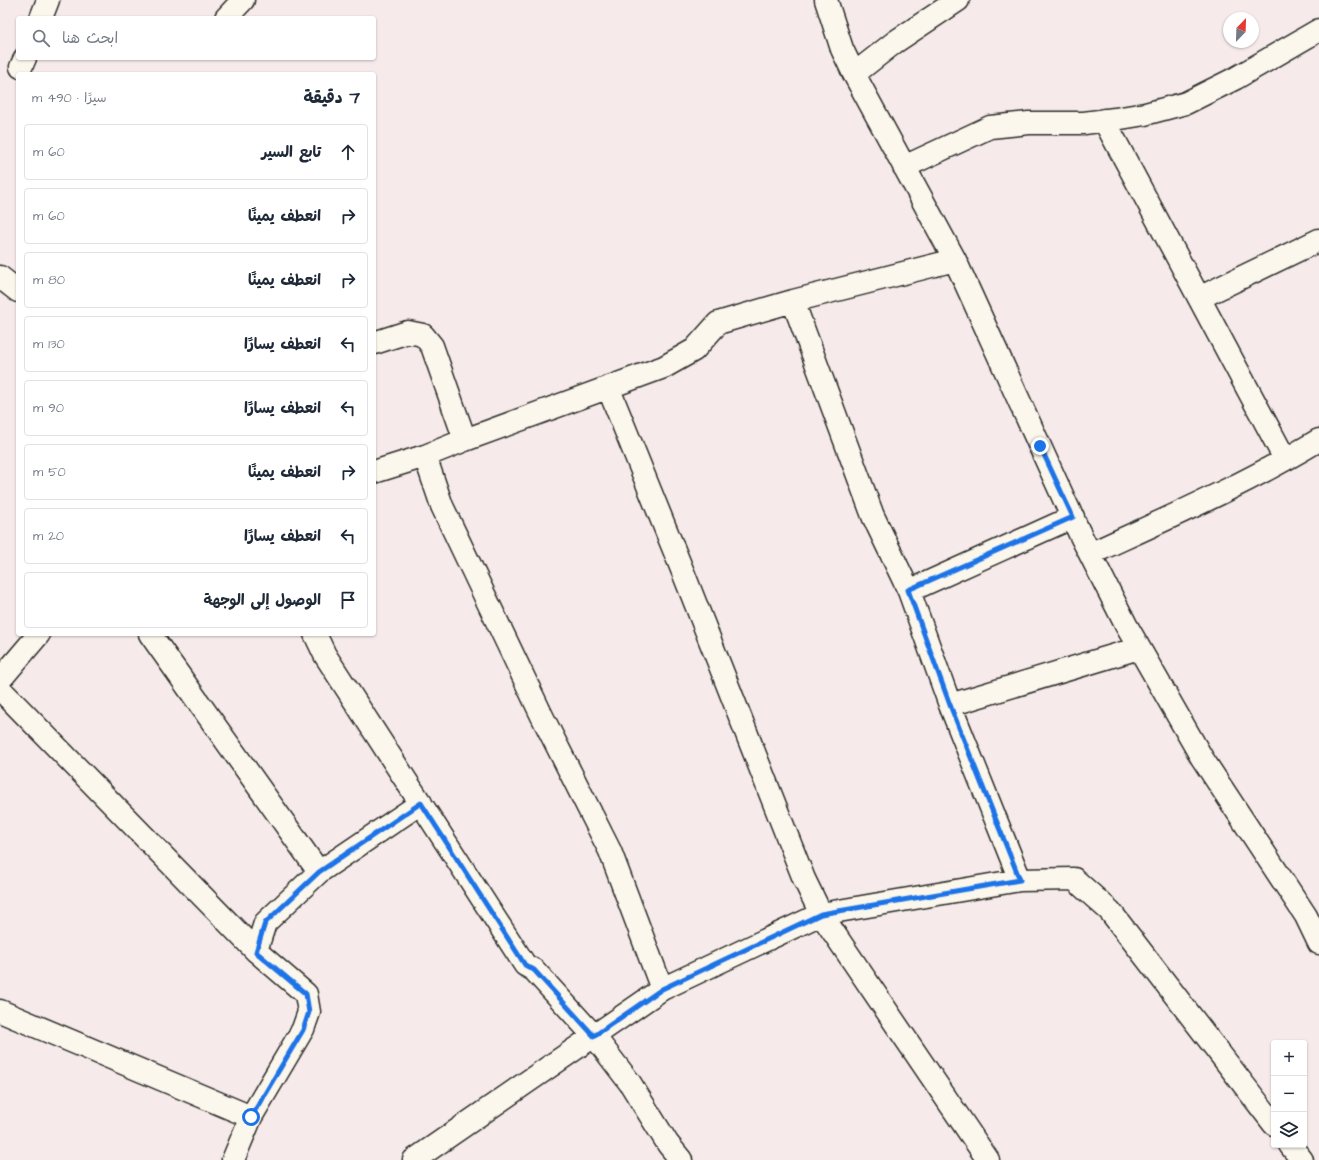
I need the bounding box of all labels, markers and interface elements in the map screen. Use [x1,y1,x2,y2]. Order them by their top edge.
north arrow [1223,12,1259,48]
search box [16,16,376,60]
icon: search [30,27,52,49]
text: ابحث هنا [62,28,118,49]
text: 7 دقيقة [304,86,360,110]
text: سيرًا · 490 m [32,89,107,107]
icon: ahead [337,141,359,163]
text: تابع السير [262,142,321,163]
text: 60 m [33,143,65,161]
icon: right [337,205,359,227]
text: انعطف يمينًا [248,206,321,227]
text: 60 m [33,207,65,225]
icon: right [337,269,359,291]
text: انعطف يمينًا [248,270,321,291]
text: 80 m [33,271,65,289]
icon: left [337,333,359,355]
text: انعطف يسارًا [244,334,321,355]
text: 130 m [33,335,65,353]
icon: left [337,397,359,419]
text: انعطف يسارًا [244,398,321,419]
text: 90 m [33,399,64,417]
route end [1031,437,1049,455]
icon: right [337,461,359,483]
text: انعطف يمينًا [248,462,321,483]
text: 50 m [33,463,66,481]
icon: left [337,525,359,547]
text: انعطف يسارًا [244,526,321,547]
text: 20 m [33,527,64,545]
icon: arrive [337,589,359,611]
text: الوصول إلى الوجهة [204,590,321,611]
map controls [1271,1040,1307,1148]
button: + [1271,1040,1307,1076]
button: − [1271,1076,1307,1112]
route start [242,1108,260,1126]
button: layers [1271,1112,1307,1148]

